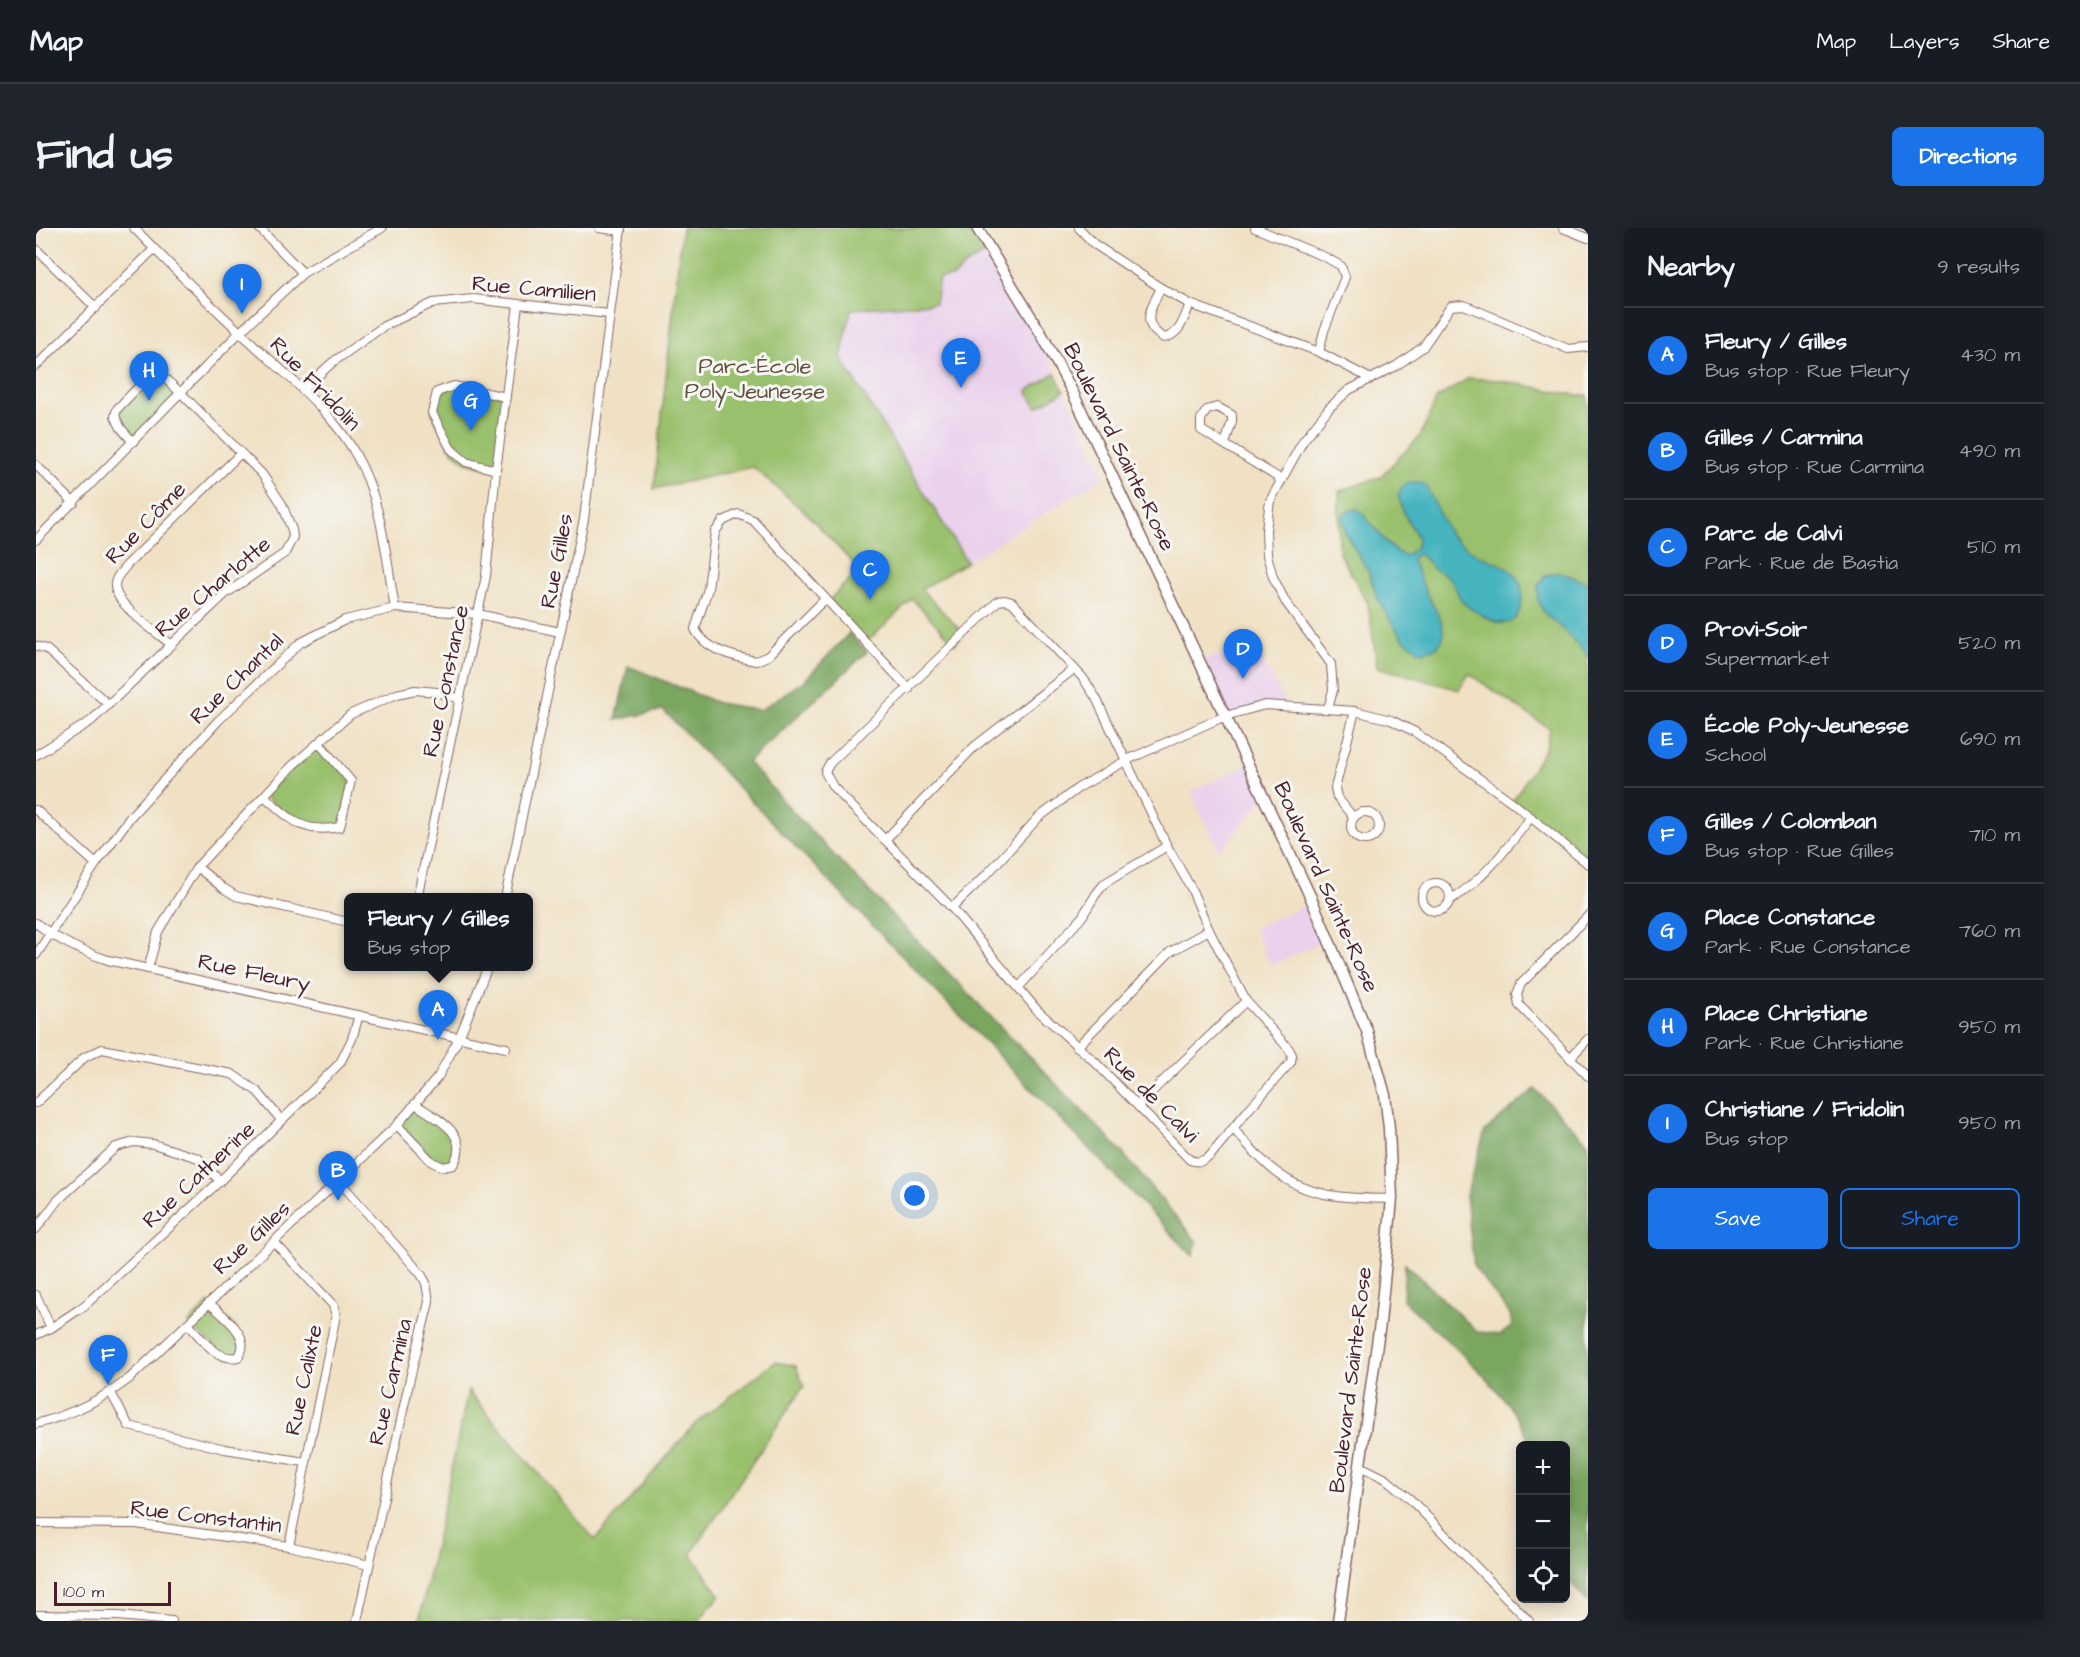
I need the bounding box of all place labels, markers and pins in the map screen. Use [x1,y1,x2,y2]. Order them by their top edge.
pin: I [222,264,262,314]
pin: E [942,338,980,388]
pin: H [130,352,168,401]
pin: G [452,382,490,431]
pin: C [850,550,890,600]
pin: D [1224,630,1262,679]
pin: A [418,990,458,1040]
pin: B [318,1152,358,1201]
pin: F [88,1336,128,1385]

